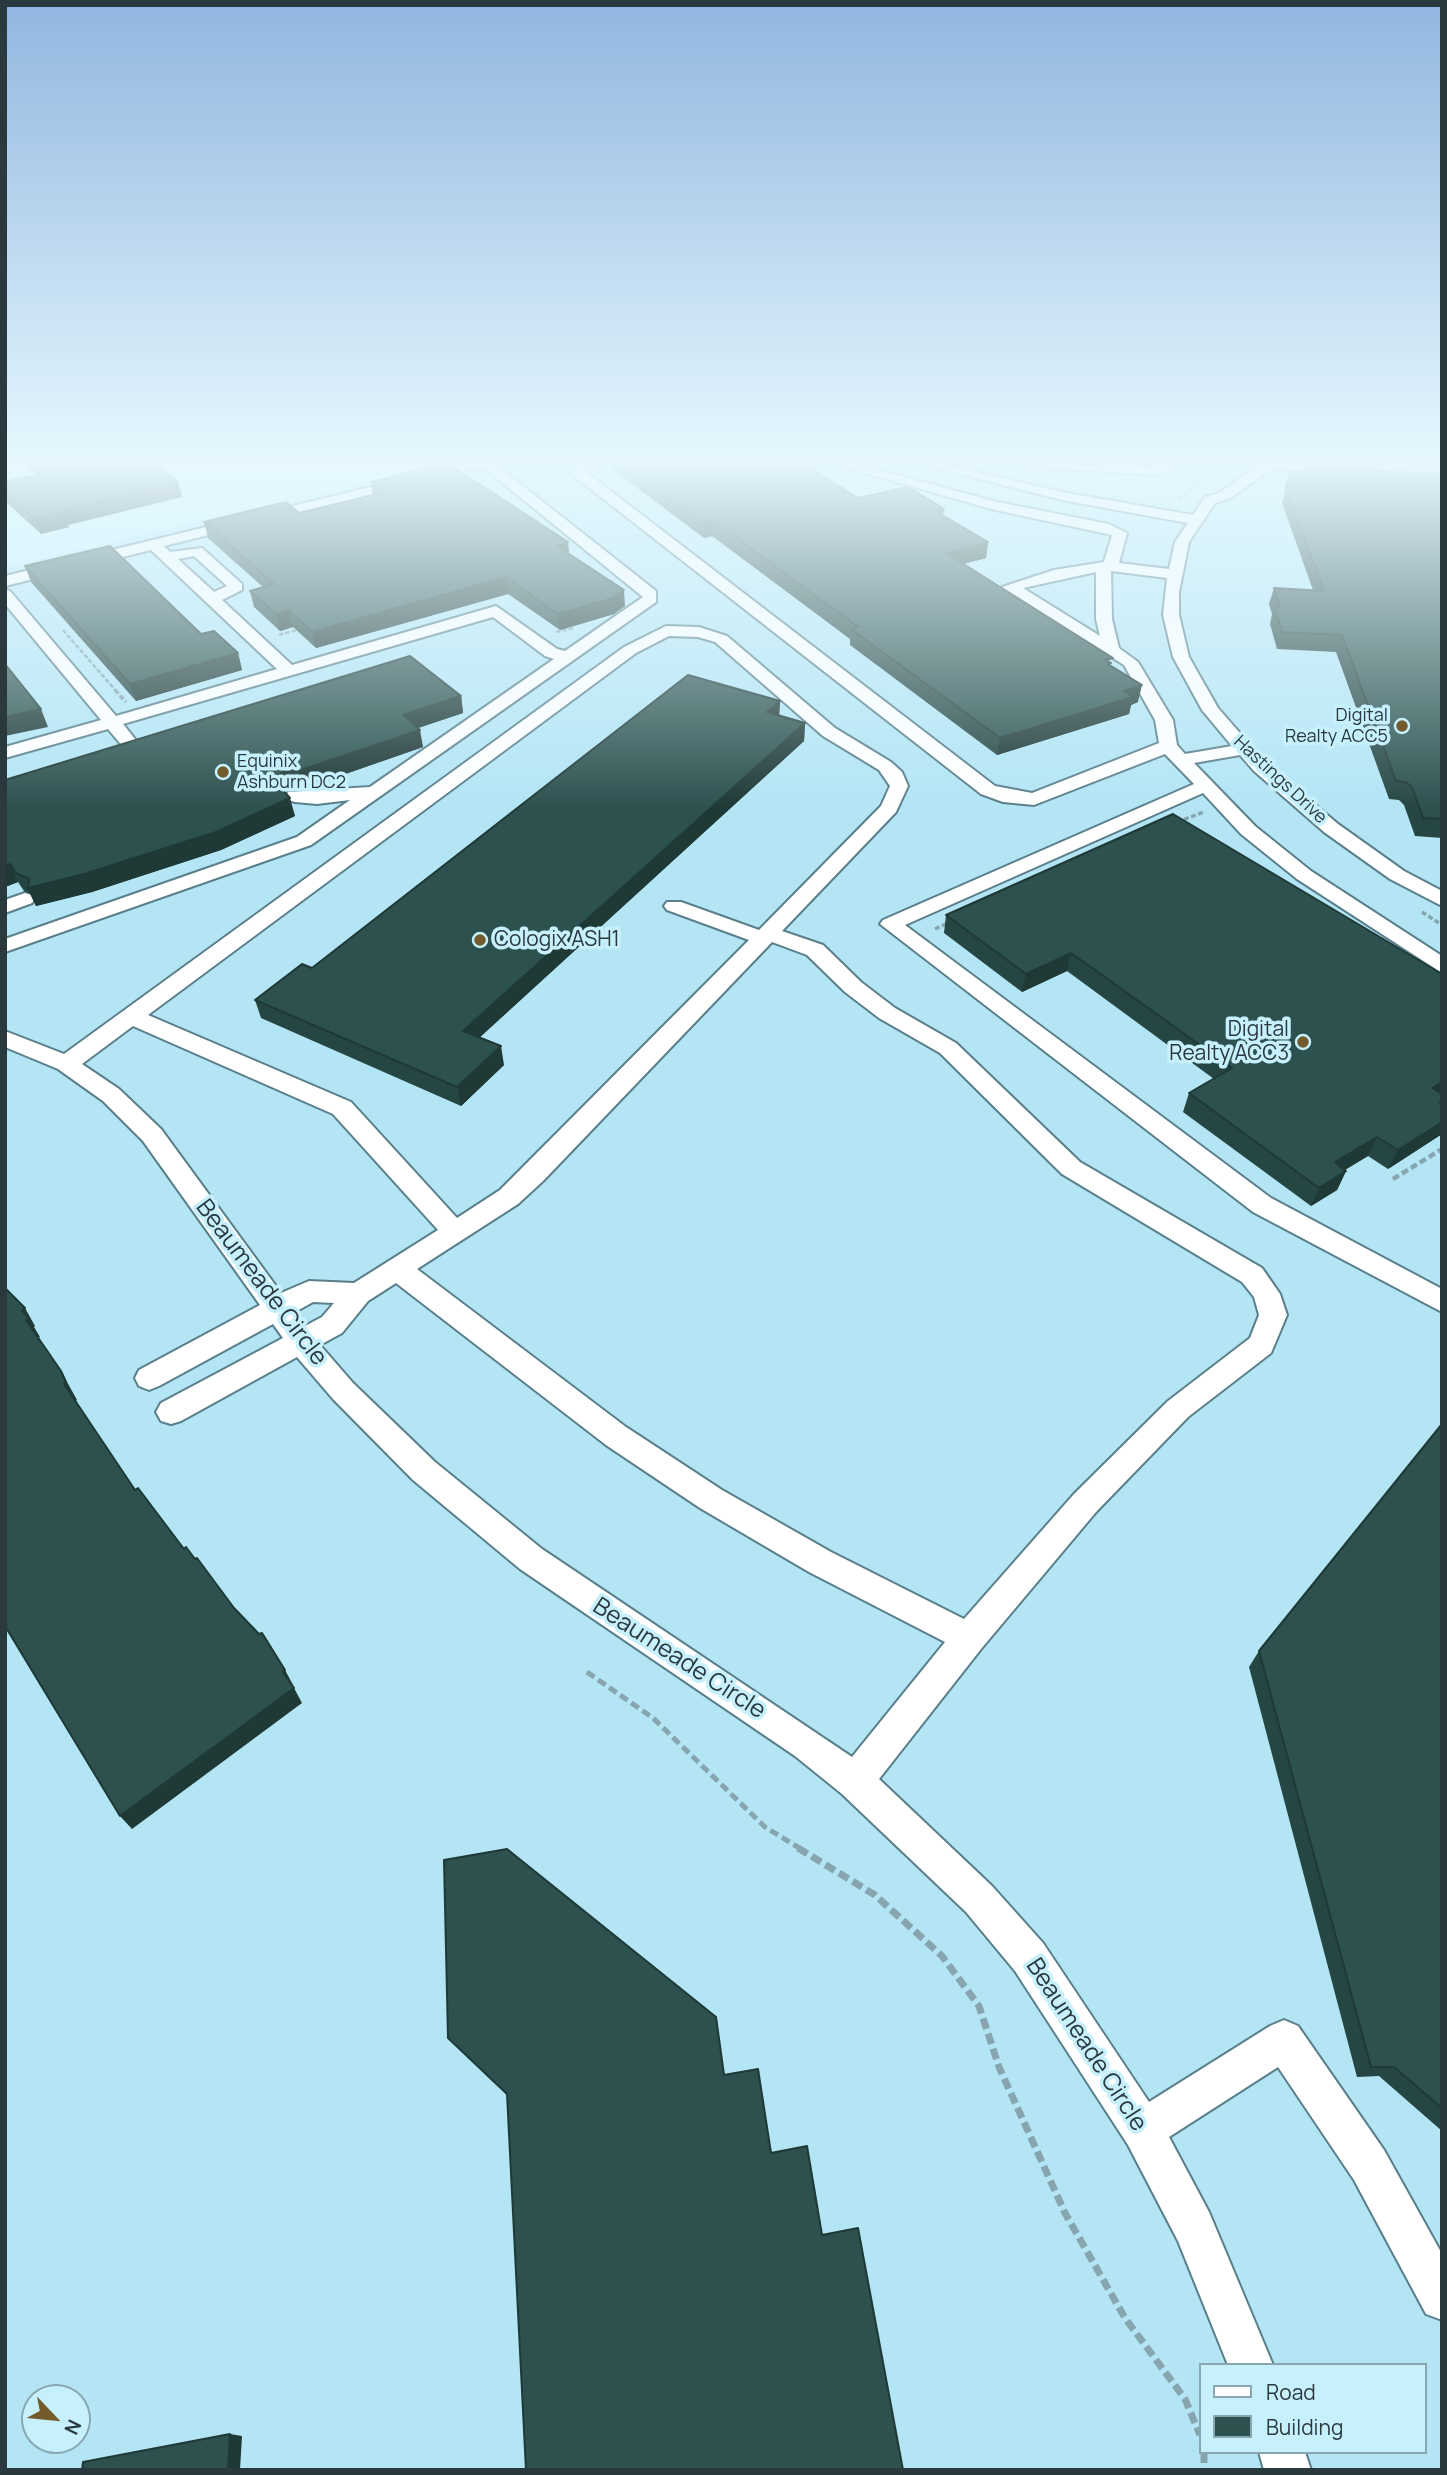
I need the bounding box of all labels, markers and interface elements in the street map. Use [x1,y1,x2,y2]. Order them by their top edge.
place label: Digital Realty ACC5 [1285,705,1388,748]
marker: Digital Realty ACC5 [1394,718,1410,734]
street label: Hastings Drive [1229,731,1331,829]
place label: Equinix Ashburn DC2 [237,751,346,794]
marker: Equinix Ashburn DC2 [215,764,231,780]
place label: Cologix ASH1 [494,927,620,953]
marker: Cologix ASH1 [472,932,488,948]
place label: Digital Realty ACC3 [1169,1017,1289,1067]
marker: Digital Realty ACC3 [1295,1034,1311,1050]
street label: Beaumeade Circle [189,1194,333,1372]
street label: Beaumeade Circle [587,1592,771,1726]
street label: Beaumeade Circle [1019,1953,1153,2137]
legend [1198,2363,1426,2454]
text: Road [1266,2378,1316,2406]
north arrow [21,2384,91,2454]
text: Building [1266,2413,1343,2441]
text: N [58,2415,88,2439]

